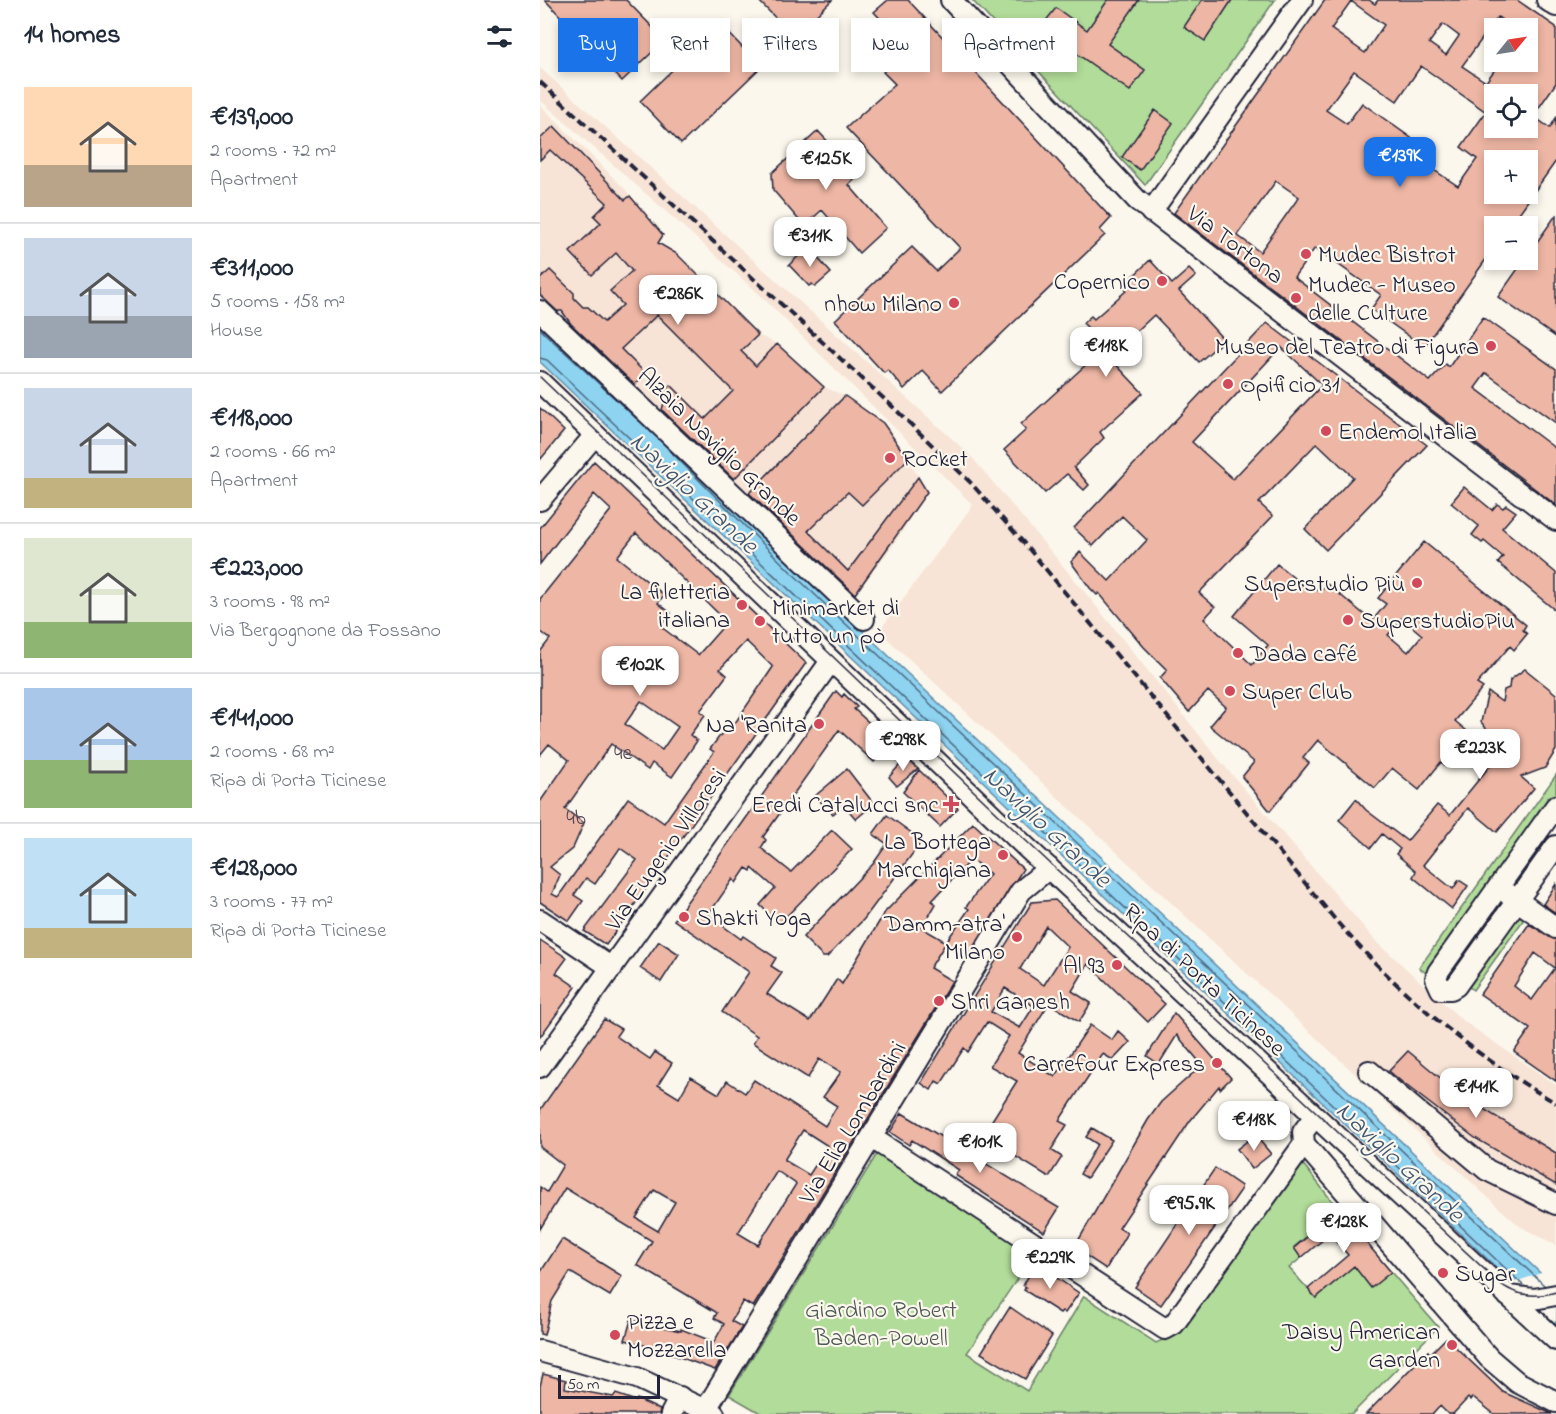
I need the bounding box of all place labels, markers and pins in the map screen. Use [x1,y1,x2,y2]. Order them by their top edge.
pin: €139K [1358,137,1442,188]
pin: €125K [784,140,868,191]
pin: €311K [768,217,852,268]
place label: Mudec Bistrot [1318,239,1456,274]
marker: Mudec Bistrot [1299,247,1313,261]
place label: Copernico [1054,266,1150,301]
place label: Mudec - Museo delle Culture [1308,269,1456,332]
marker: Copernico [1155,274,1169,288]
pin: €286K [636,275,720,326]
place label: nhow Milano [824,288,942,323]
marker: Mudec - Museo delle Culture [1289,291,1303,305]
marker: nhow Milano [947,296,961,310]
pin: €118K [1064,327,1148,378]
place label: Museo del Teatro di Figura [1215,331,1479,366]
marker: Museo del Teatro di Figura [1484,339,1498,353]
place label: Opificio 31 [1240,369,1340,404]
marker: Opificio 31 [1221,377,1235,391]
place label: Endemol Italia [1338,416,1477,451]
marker: Endemol Italia [1319,424,1333,438]
place label: Rocket [902,443,968,478]
marker: Rocket [883,451,897,465]
place label: Superstudio Più [1244,568,1405,603]
place label: La filetteria italiana [620,576,730,639]
marker: Superstudio Più [1410,576,1424,590]
place label: Minimarket di tutto un pò [772,592,899,655]
marker: La filetteria italiana [735,598,749,612]
place label: SuperstudioPiu [1360,605,1515,640]
marker: SuperstudioPiu [1341,613,1355,627]
marker: Minimarket di tutto un pò [753,614,767,628]
place label: Dada café [1249,638,1357,673]
pin: €102K [598,646,682,697]
marker: Dada café [1231,646,1245,660]
place label: Super Club [1242,676,1352,711]
marker: Super Club [1223,684,1237,698]
place label: Na 'Ranita [706,709,807,744]
marker: Na 'Ranita [812,717,826,731]
pin: €298K [861,721,945,772]
pin: €223K [1438,729,1522,780]
place label: Eredi Catalucci snc [751,789,939,824]
marker: Eredi Catalucci snc [944,797,958,811]
place label: La Bottega Marchigiana [877,826,991,889]
marker: La Bottega Marchigiana [996,848,1010,862]
place label: Shakti Yoga [696,902,811,937]
place label: Damm-atra' Milano [883,908,1005,971]
marker: Shakti Yoga [677,910,691,924]
marker: Damm-atra' Milano [1010,930,1024,944]
place label: Al 93 [1063,950,1105,985]
marker: Al 93 [1110,958,1124,972]
place label: Shri Ganesh [951,986,1070,1021]
marker: Shri Ganesh [932,994,946,1008]
place label: Carrefour Express [1023,1048,1205,1083]
marker: Carrefour Express [1210,1056,1224,1070]
pin: €141K [1434,1068,1518,1119]
pin: €118K [1212,1101,1296,1152]
pin: €101K [938,1123,1022,1174]
pin: €95.9K [1140,1185,1238,1236]
pin: €128K [1302,1203,1386,1254]
pin: €229K [1008,1239,1092,1290]
place label: Sugar [1455,1258,1516,1293]
marker: Sugar [1436,1266,1450,1280]
place label: Pizza e Mozzarella [627,1306,726,1369]
place label: Daisy American Garden [1281,1316,1440,1379]
marker: Pizza e Mozzarella [608,1328,622,1342]
marker: Daisy American Garden [1445,1338,1459,1352]

